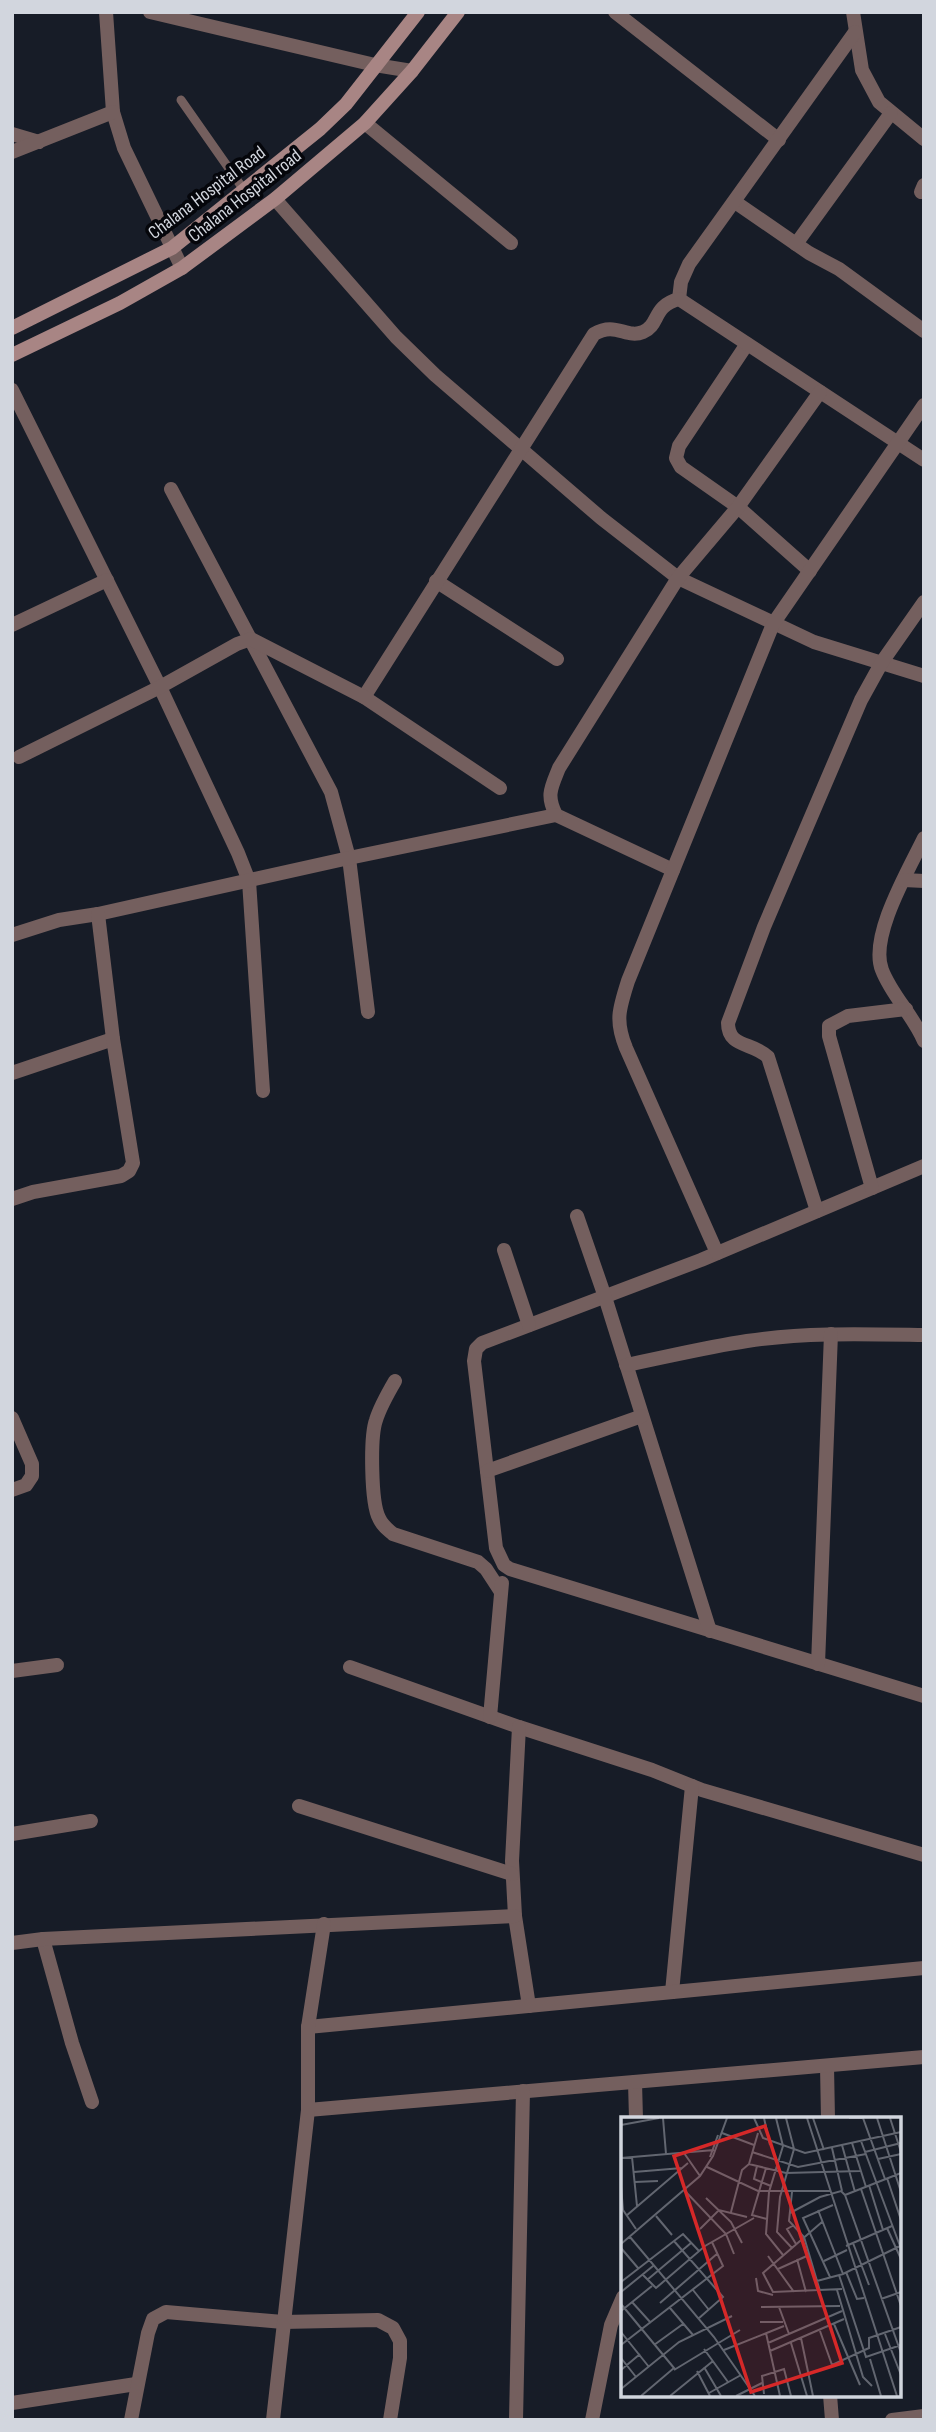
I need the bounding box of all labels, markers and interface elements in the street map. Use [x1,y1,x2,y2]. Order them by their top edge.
street label: Chalana Hospital Road [144,141,270,245]
street label: Chalana Hospital road [184,145,306,247]
inset map [621,2117,901,2397]

